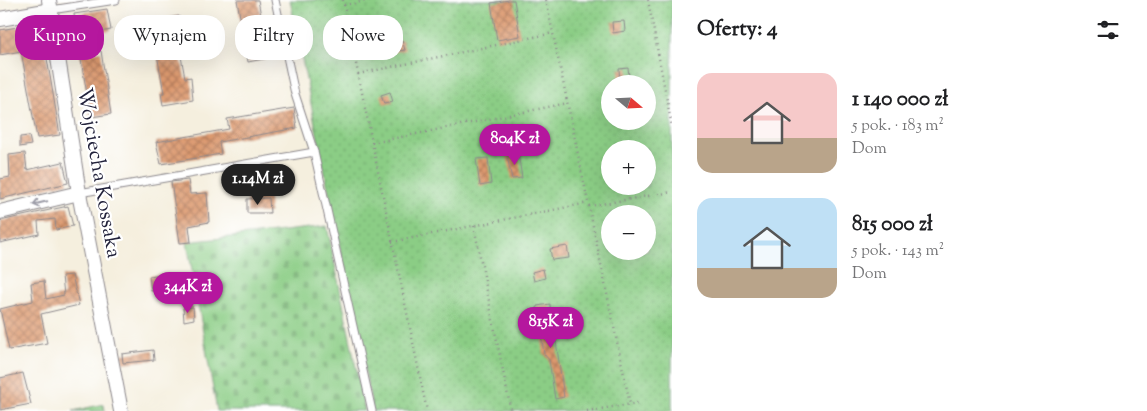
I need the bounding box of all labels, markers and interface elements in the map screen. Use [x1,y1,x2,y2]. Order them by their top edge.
chip: Kupno [15,15,104,60]
chip: Wynajem [114,15,225,60]
chip: Filtry [235,15,313,60]
chip: Nowe [323,15,403,60]
text: Oferty: 4 [697,15,778,45]
icon: filters [1094,16,1122,44]
north arrow [601,75,656,130]
map controls [601,75,656,260]
street label: Wojciecha Kossaka [68,85,128,261]
text: 1 140 000 zł [852,85,948,115]
icon: home [737,93,797,153]
text: 5 pok. · 183 m² [852,115,944,138]
pin: 804K zł [469,124,561,166]
text: 804K zł [490,128,540,151]
text: Dom [852,138,887,161]
button: + [601,140,656,195]
pin: 1.14M zł [206,164,310,206]
text: 1.14M zł [232,168,284,191]
one-way arrow [32,199,48,208]
button: − [601,205,656,260]
text: 815 000 zł [852,210,933,240]
icon: home [737,218,797,278]
text: 5 pok. · 143 m² [852,240,944,263]
text: Dom [852,263,887,286]
pin: 344K zł [142,272,234,314]
text: 344K zł [164,276,212,299]
pin: 815K zł [505,306,597,349]
text: 815K zł [529,311,573,334]

